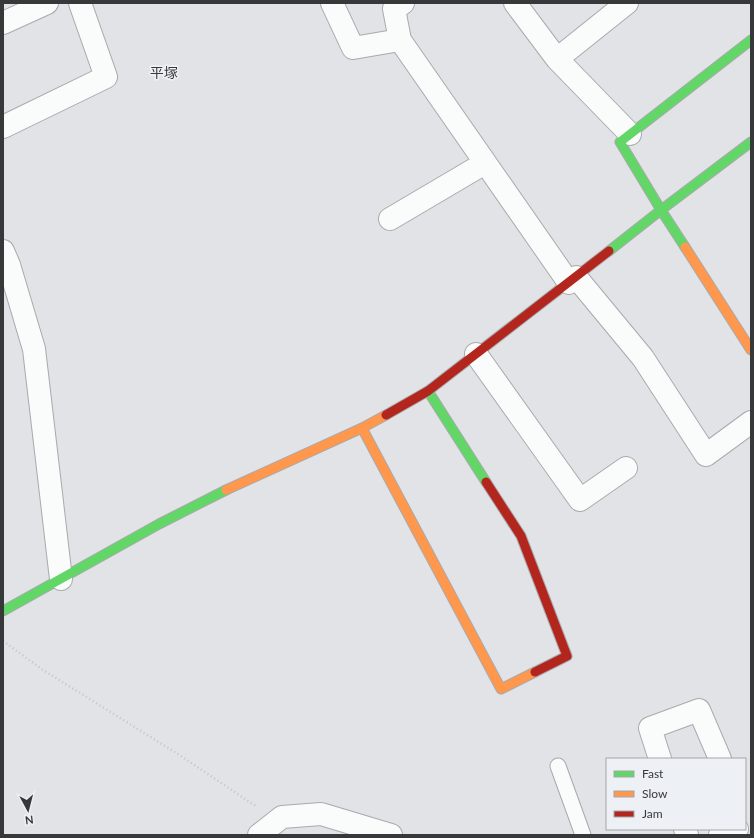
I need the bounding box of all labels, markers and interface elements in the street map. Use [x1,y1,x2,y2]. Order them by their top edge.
district label: 平塚 [150,64,178,81]
legend [606,758,746,830]
text: Fast [642,766,664,781]
text: Slow [642,786,668,801]
north arrow [8,790,48,830]
text: Jam [642,806,663,821]
text: N [24,813,34,827]

